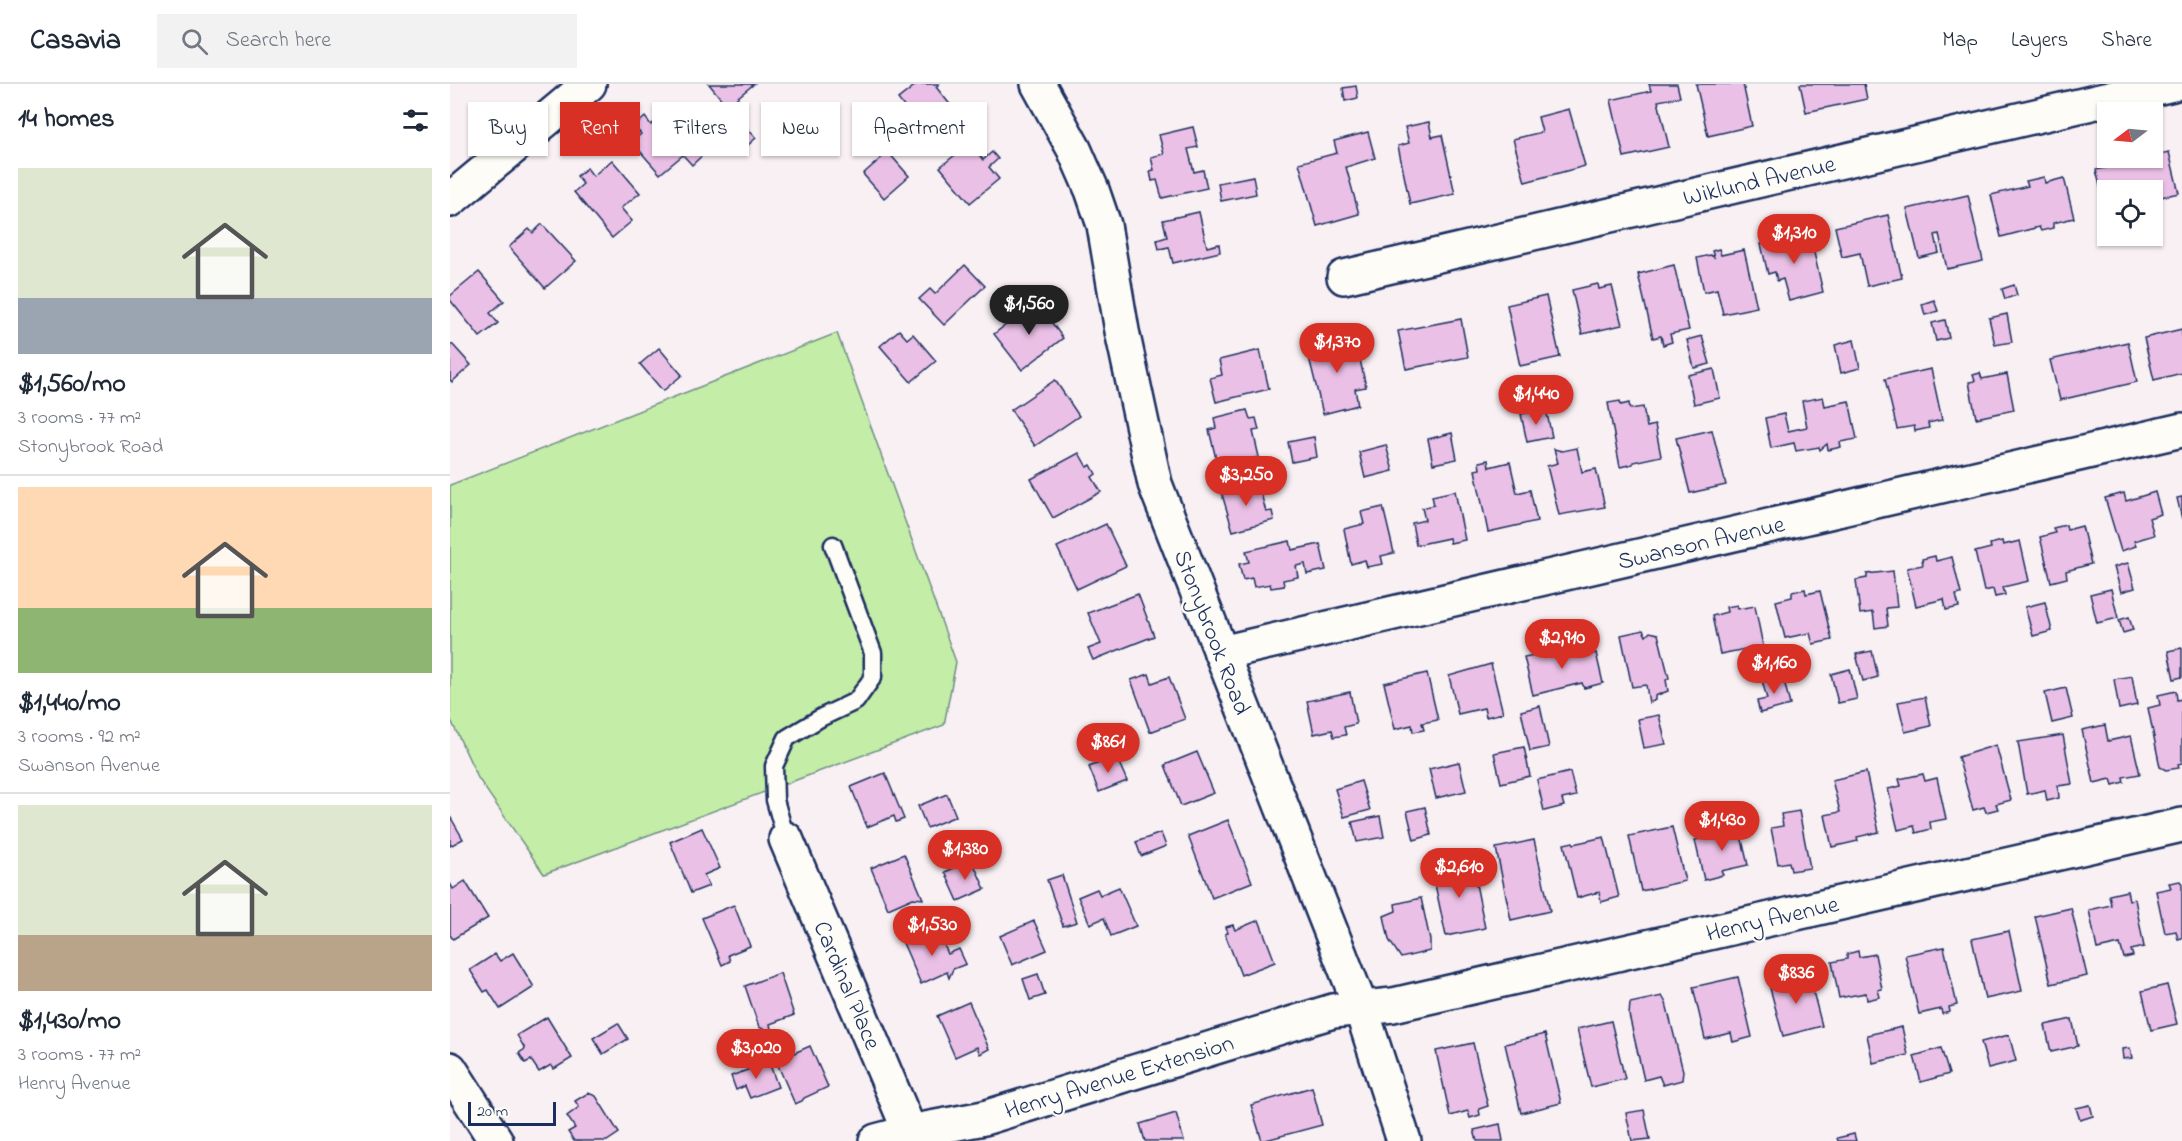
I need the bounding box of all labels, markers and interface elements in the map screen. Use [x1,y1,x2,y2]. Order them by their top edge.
search box [157,14,577,68]
text: Casavia [30,21,121,62]
icon: search [178,25,211,58]
text: Search here [226,25,331,57]
text: Map [1942,26,1978,56]
text: Layers [2011,26,2068,56]
text: Share [2101,26,2152,56]
text: 14 homes [18,101,114,139]
chip: Buy [468,102,548,156]
chip: Rent [560,102,640,156]
chip: Filters [652,102,749,156]
chip: New [761,102,840,156]
chip: Apartment [852,102,987,156]
north arrow [2097,102,2163,168]
map controls [2097,102,2163,246]
icon: filters [399,104,432,137]
street label: Wiklund Avenue [1680,148,1839,217]
button: locate [2097,180,2163,246]
icon: home [171,207,279,315]
pin: $1,310 [1745,214,1843,265]
text: $1,310 [1771,219,1817,248]
pin: $1,560 [980,285,1078,336]
text: $1,560 [1004,290,1054,319]
pin: $1,370 [1288,323,1386,374]
text: $1,370 [1313,328,1361,357]
text: $1,560/mo [18,366,126,404]
pin: $1,440 [1487,375,1585,426]
text: $1,440 [1512,380,1560,409]
text: 3 rooms · 77 m² [18,404,141,433]
text: Stonybrook Road [18,433,163,462]
pin: $3,250 [1197,456,1295,507]
text: $3,250 [1219,461,1273,490]
street label: Swanson Avenue [1615,508,1789,581]
icon: home [171,526,279,634]
street label: Stonybrook Road [1162,545,1258,721]
pin: $2,910 [1513,619,1611,670]
text: $2,910 [1539,624,1585,653]
pin: $1,160 [1725,644,1823,695]
text: $1,160 [1751,649,1797,678]
text: $1,440/mo [18,685,121,723]
text: 3 rooms · 92 m² [18,723,141,752]
pin: $861 [1072,723,1144,774]
text: $861 [1091,728,1125,757]
text: Swanson Avenue [18,752,160,781]
pin: $1,430 [1673,801,1771,852]
text: $1,430 [1698,806,1746,835]
pin: $1,380 [916,830,1014,881]
text: $1,380 [942,835,988,864]
icon: home [171,844,279,952]
pin: $2,610 [1410,848,1508,899]
text: $2,610 [1434,853,1484,882]
street label: Henry Avenue [1703,888,1843,954]
pin: $1,530 [883,906,981,957]
text: $1,530 [907,911,957,940]
street label: Cardinal Place [803,916,889,1056]
pin: $836 [1760,954,1832,1005]
text: $836 [1778,959,1814,988]
text: $1,430/mo [18,1003,121,1041]
street label: Henry Avenue Extension [1001,1027,1239,1131]
pin: $3,020 [707,1029,805,1080]
text: $3,020 [730,1034,782,1063]
text: 3 rooms · 77 m² [18,1041,141,1070]
text: Henry Avenue [18,1070,131,1099]
scale bar [468,1099,556,1126]
text: 20 m [477,1100,508,1124]

